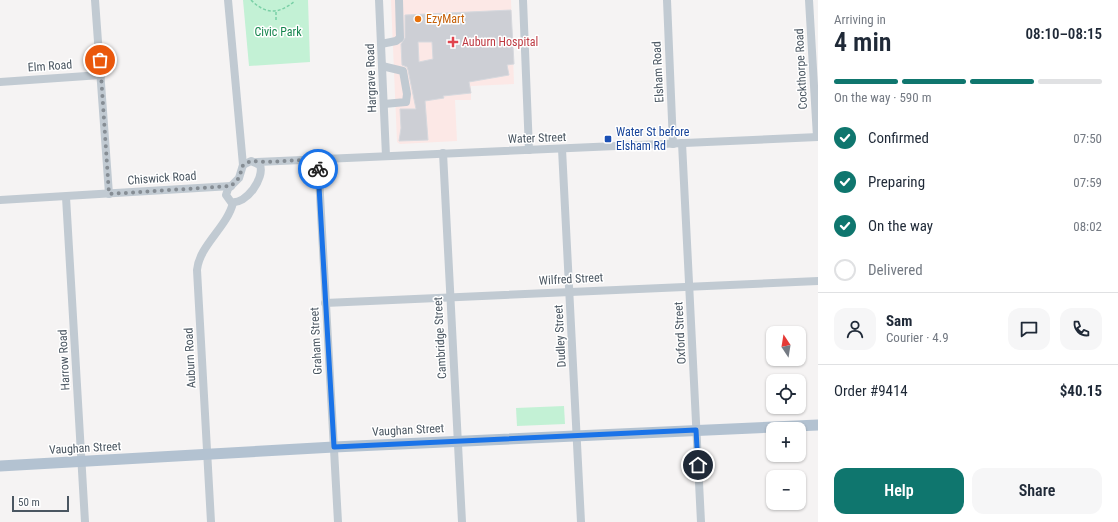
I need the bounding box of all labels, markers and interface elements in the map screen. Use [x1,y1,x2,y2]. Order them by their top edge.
place label: EzyMart [426,12,465,26]
text: Arriving in [834,12,886,27]
marker: EzyMart [413,14,423,24]
park label: Civic Park [254,25,302,39]
text: 08:10–08:15 [1025,25,1102,43]
text: 4 min [834,27,892,57]
street label: Cockthorpe Road [792,28,810,110]
place label: Auburn Hospital [462,35,538,49]
marker: Auburn Hospital [447,36,459,48]
street label: Elsham Road [649,41,667,103]
pin [83,43,117,77]
street label: Hargrave Road [363,43,379,113]
icon: bag [89,49,111,71]
street label: Elm Road [27,57,73,75]
text: On the way · 590 m [834,90,931,105]
place label: Water St before Elsham Rd [616,125,690,153]
icon: check [834,127,856,149]
text: Confirmed [868,129,929,147]
street label: Water Street [508,130,567,146]
text: 07:50 [1073,131,1102,146]
marker: Water St before Elsham Rd [603,134,613,144]
courier [298,149,338,189]
icon: bike [307,158,329,180]
street label: Chiswick Road [127,169,197,187]
icon: check [834,171,856,193]
text: Preparing [868,173,925,191]
text: 07:59 [1073,175,1102,190]
icon: check [834,215,856,237]
text: On the way [868,217,933,235]
text: 08:02 [1073,219,1102,234]
text: Delivered [868,261,923,279]
street label: Wilfred Street [538,270,604,288]
street label: Cambridge Street [431,296,449,379]
street label: Oxford Street [671,301,689,365]
street label: Dudley Street [551,304,569,368]
street label: Graham Street [307,306,325,375]
button: person [834,308,876,350]
button: chat [1008,308,1050,350]
button: phone [1060,308,1102,350]
text: Sam [886,312,912,330]
north arrow [766,326,806,366]
map controls [766,326,806,510]
street label: Auburn Road [181,327,199,389]
street label: Harrow Road [55,329,73,391]
text: Courier · 4.9 [886,330,949,345]
button: locate [766,374,806,414]
text: Order #9414 [834,382,908,400]
text: $40.15 [1060,382,1102,400]
street label: Vaughan Street [372,421,445,439]
button: + [766,422,806,462]
street label: Vaughan Street [49,439,122,457]
pin [681,448,715,482]
icon: home [687,454,709,476]
button: Help [834,468,964,514]
button: Share [972,468,1102,514]
button: − [766,470,806,510]
scale bar [12,494,69,513]
text: 50 m [18,496,40,509]

